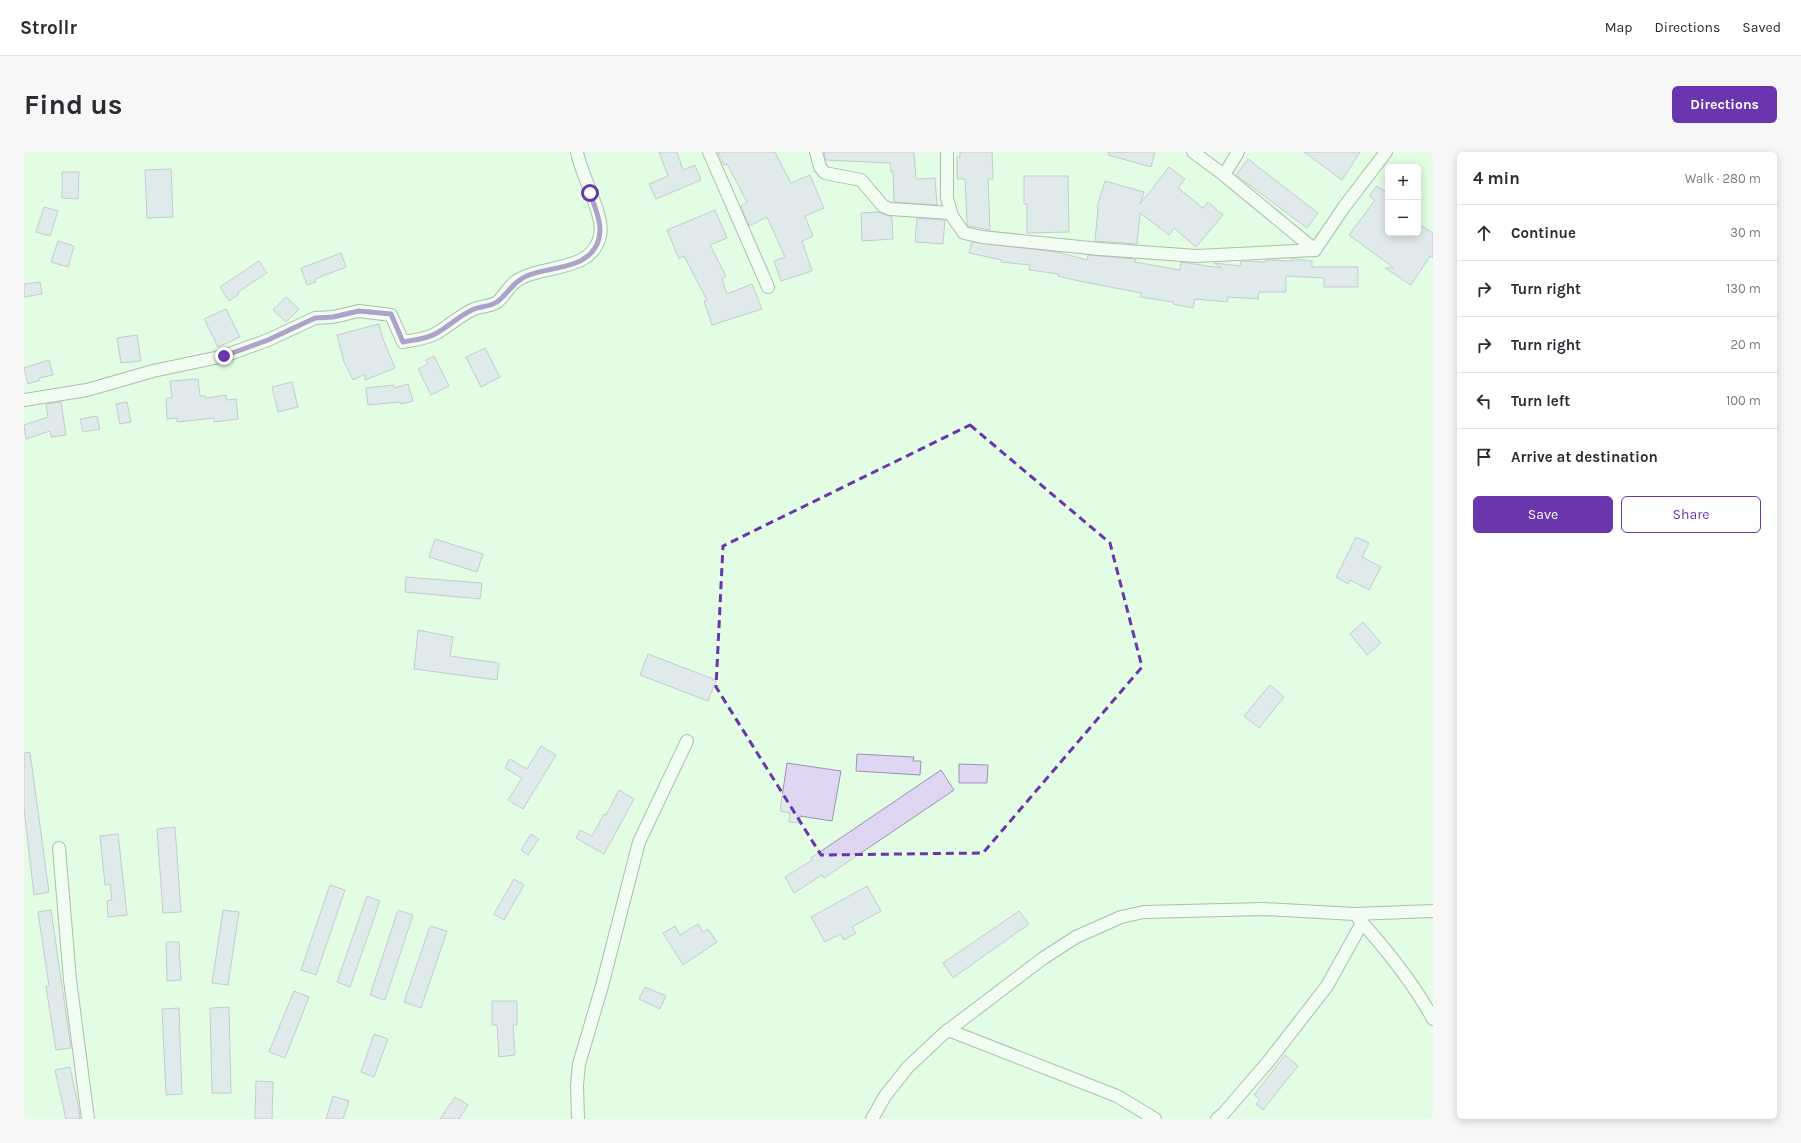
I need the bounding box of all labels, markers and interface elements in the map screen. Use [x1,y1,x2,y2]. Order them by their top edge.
text: Strollr [20,17,77,39]
text: Map [1605,19,1633,36]
text: Directions [1655,19,1720,36]
text: Saved [1742,19,1781,36]
button: Directions [1672,86,1777,123]
text: Find us [24,88,123,121]
map controls [1385,164,1421,236]
button: + [1385,164,1421,200]
text: 4 min [1473,168,1520,188]
text: Walk · 280 m [1685,171,1761,186]
route start [581,184,599,202]
button: − [1385,200,1421,236]
icon: ahead [1473,222,1495,244]
text: Continue [1511,224,1576,242]
text: 30 m [1730,225,1761,240]
icon: right [1473,278,1495,300]
text: Turn right [1511,280,1581,298]
text: 130 m [1726,281,1761,296]
icon: right [1473,334,1495,356]
text: Turn right [1511,336,1581,354]
text: 20 m [1731,337,1761,352]
route end [215,347,233,365]
icon: left [1473,390,1495,412]
text: Turn left [1511,392,1570,410]
text: 100 m [1726,393,1761,408]
icon: arrive [1473,446,1495,468]
text: Arrive at destination [1511,448,1658,466]
button: Save [1473,496,1613,533]
button: Share [1621,496,1761,533]

